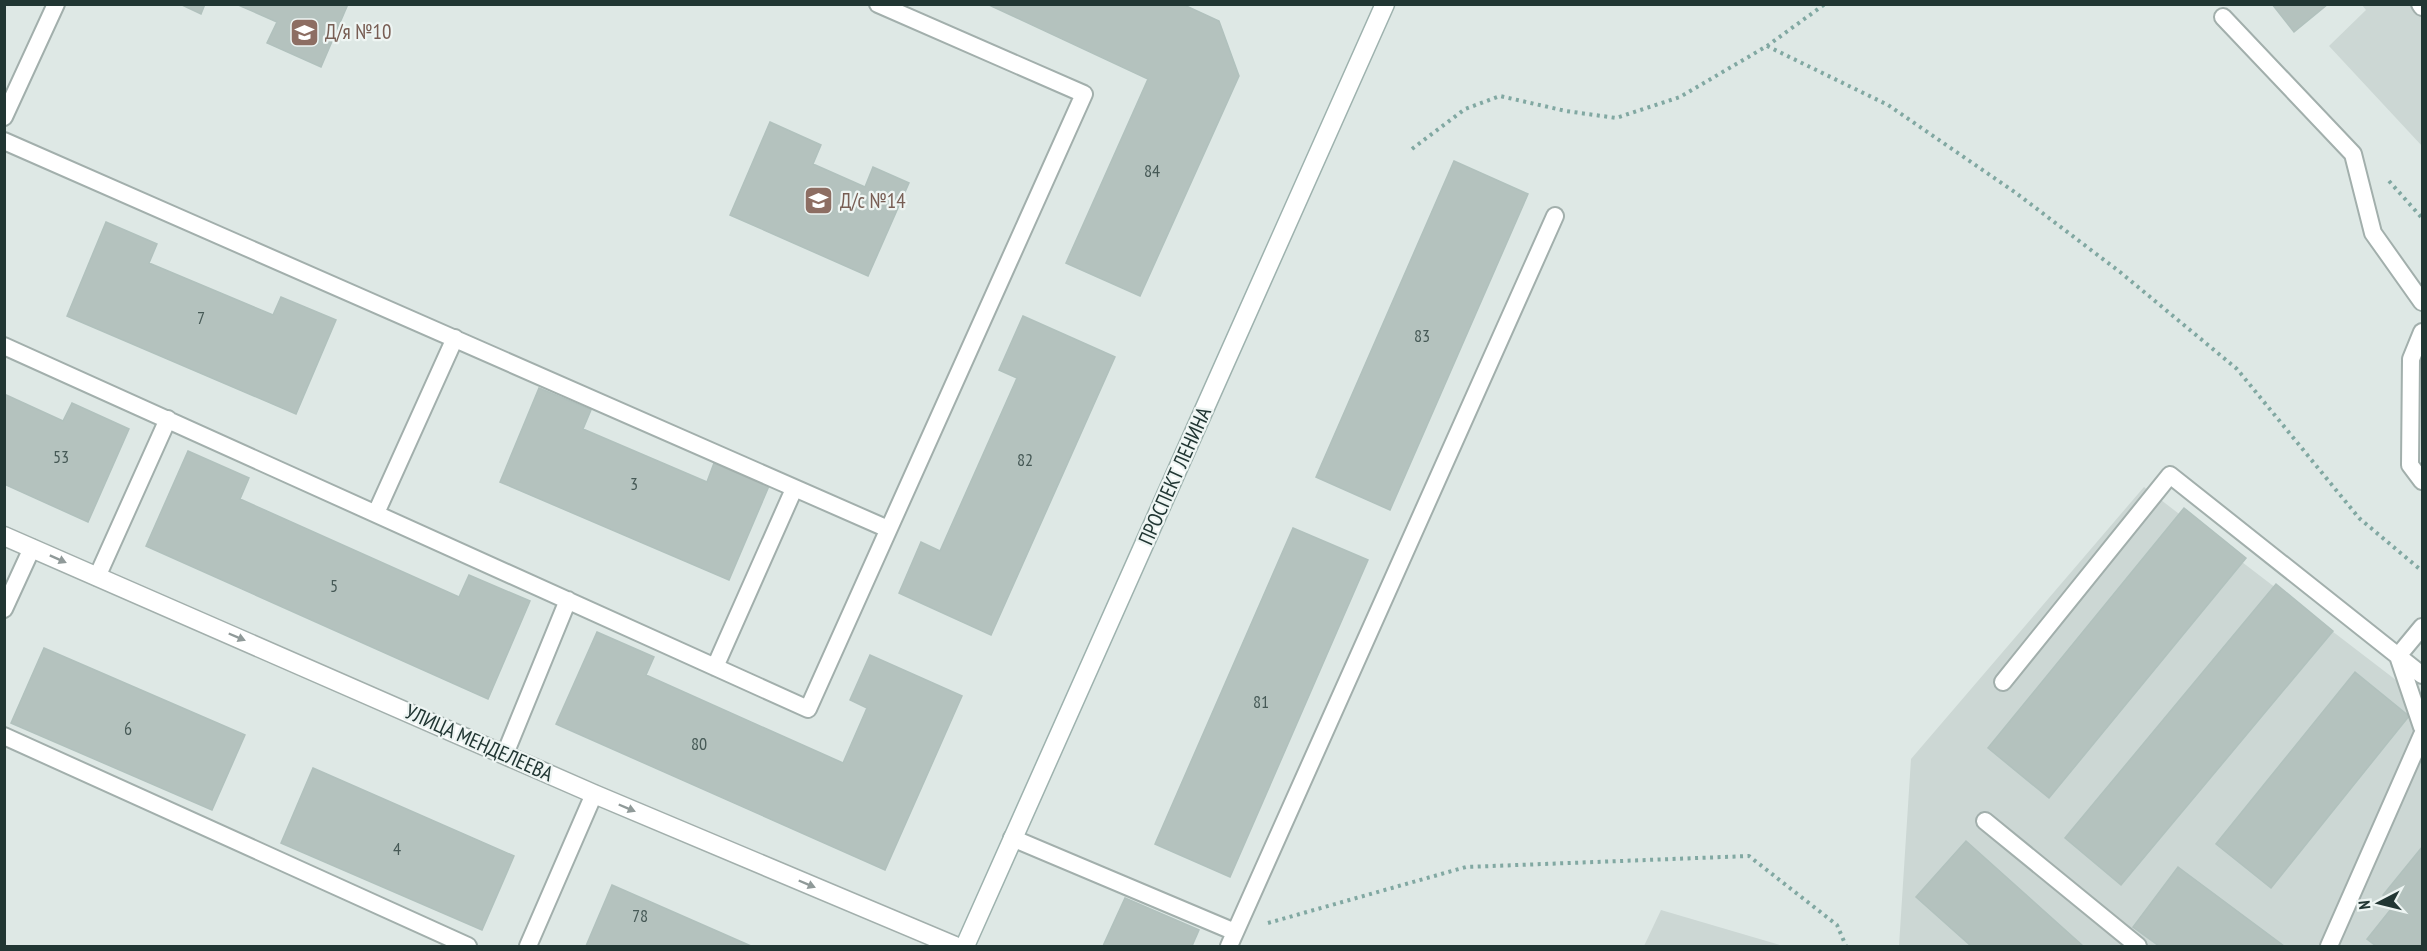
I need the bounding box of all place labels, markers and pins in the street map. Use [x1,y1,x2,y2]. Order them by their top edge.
school or university icon: Д/я №10 [288,16,320,48]
place label: Д/я №10 [325,18,391,45]
school or university icon: Д/с №14 [803,185,835,217]
place label: Д/с №14 [840,187,906,214]

